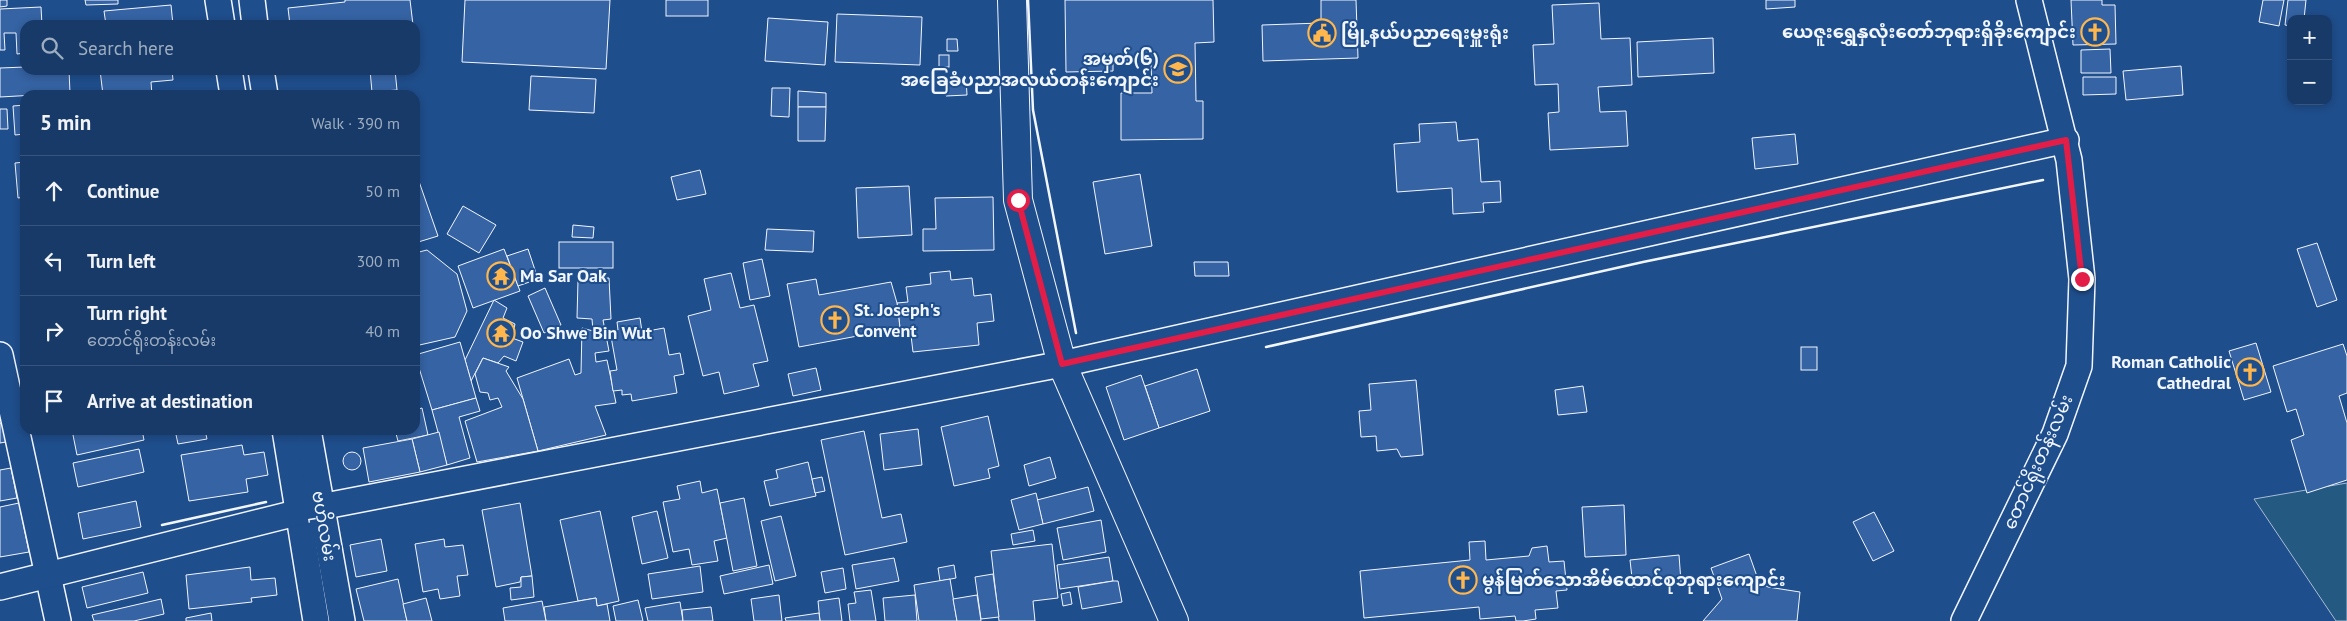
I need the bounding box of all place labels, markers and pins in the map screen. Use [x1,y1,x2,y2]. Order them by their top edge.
church icon: ယေဇူးရွှေနှလုံးတော်ဘုရားရှိခိုးကျောင်း [2080,17,2110,47]
public building icon: မြို့နယ်ပညာရေးမှူးရုံး [1307,18,1337,48]
place label: ယေဇူးရွှေနှလုံးတော်ဘုရားရှိခိုးကျောင်း [1782,20,2076,47]
place label: မြို့နယ်ပညာရေးမှူးရုံး [1341,21,1509,47]
place label: အမှတ်(၆) အခြေခံပညာအလယ်တန်းကျောင်း [901,47,1159,95]
school or university icon: အမှတ်(၆) အခြေခံပညာအလယ်တန်းကျောင်း [1163,54,1193,84]
temple icon: Ma Sar Oak [486,261,516,291]
place label: Ma Sar Oak [520,264,607,287]
place label: St. Joseph's Convent [854,298,941,342]
church icon: St. Joseph's Convent [820,305,850,335]
temple icon: Oo Shwe Bin Wut [486,318,516,348]
place label: Oo Shwe Bin Wut [520,321,653,344]
place label: Roman Catholic Cathedral [2111,350,2232,394]
church icon: Roman Catholic Cathedral [2235,357,2265,387]
church icon: မွန်မြတ်သောအိမ်ထောင်စုဘုရားကျောင်း [1448,565,1478,595]
place label: မွန်မြတ်သောအိမ်ထောင်စုဘုရားကျောင်း [1482,568,1786,595]

